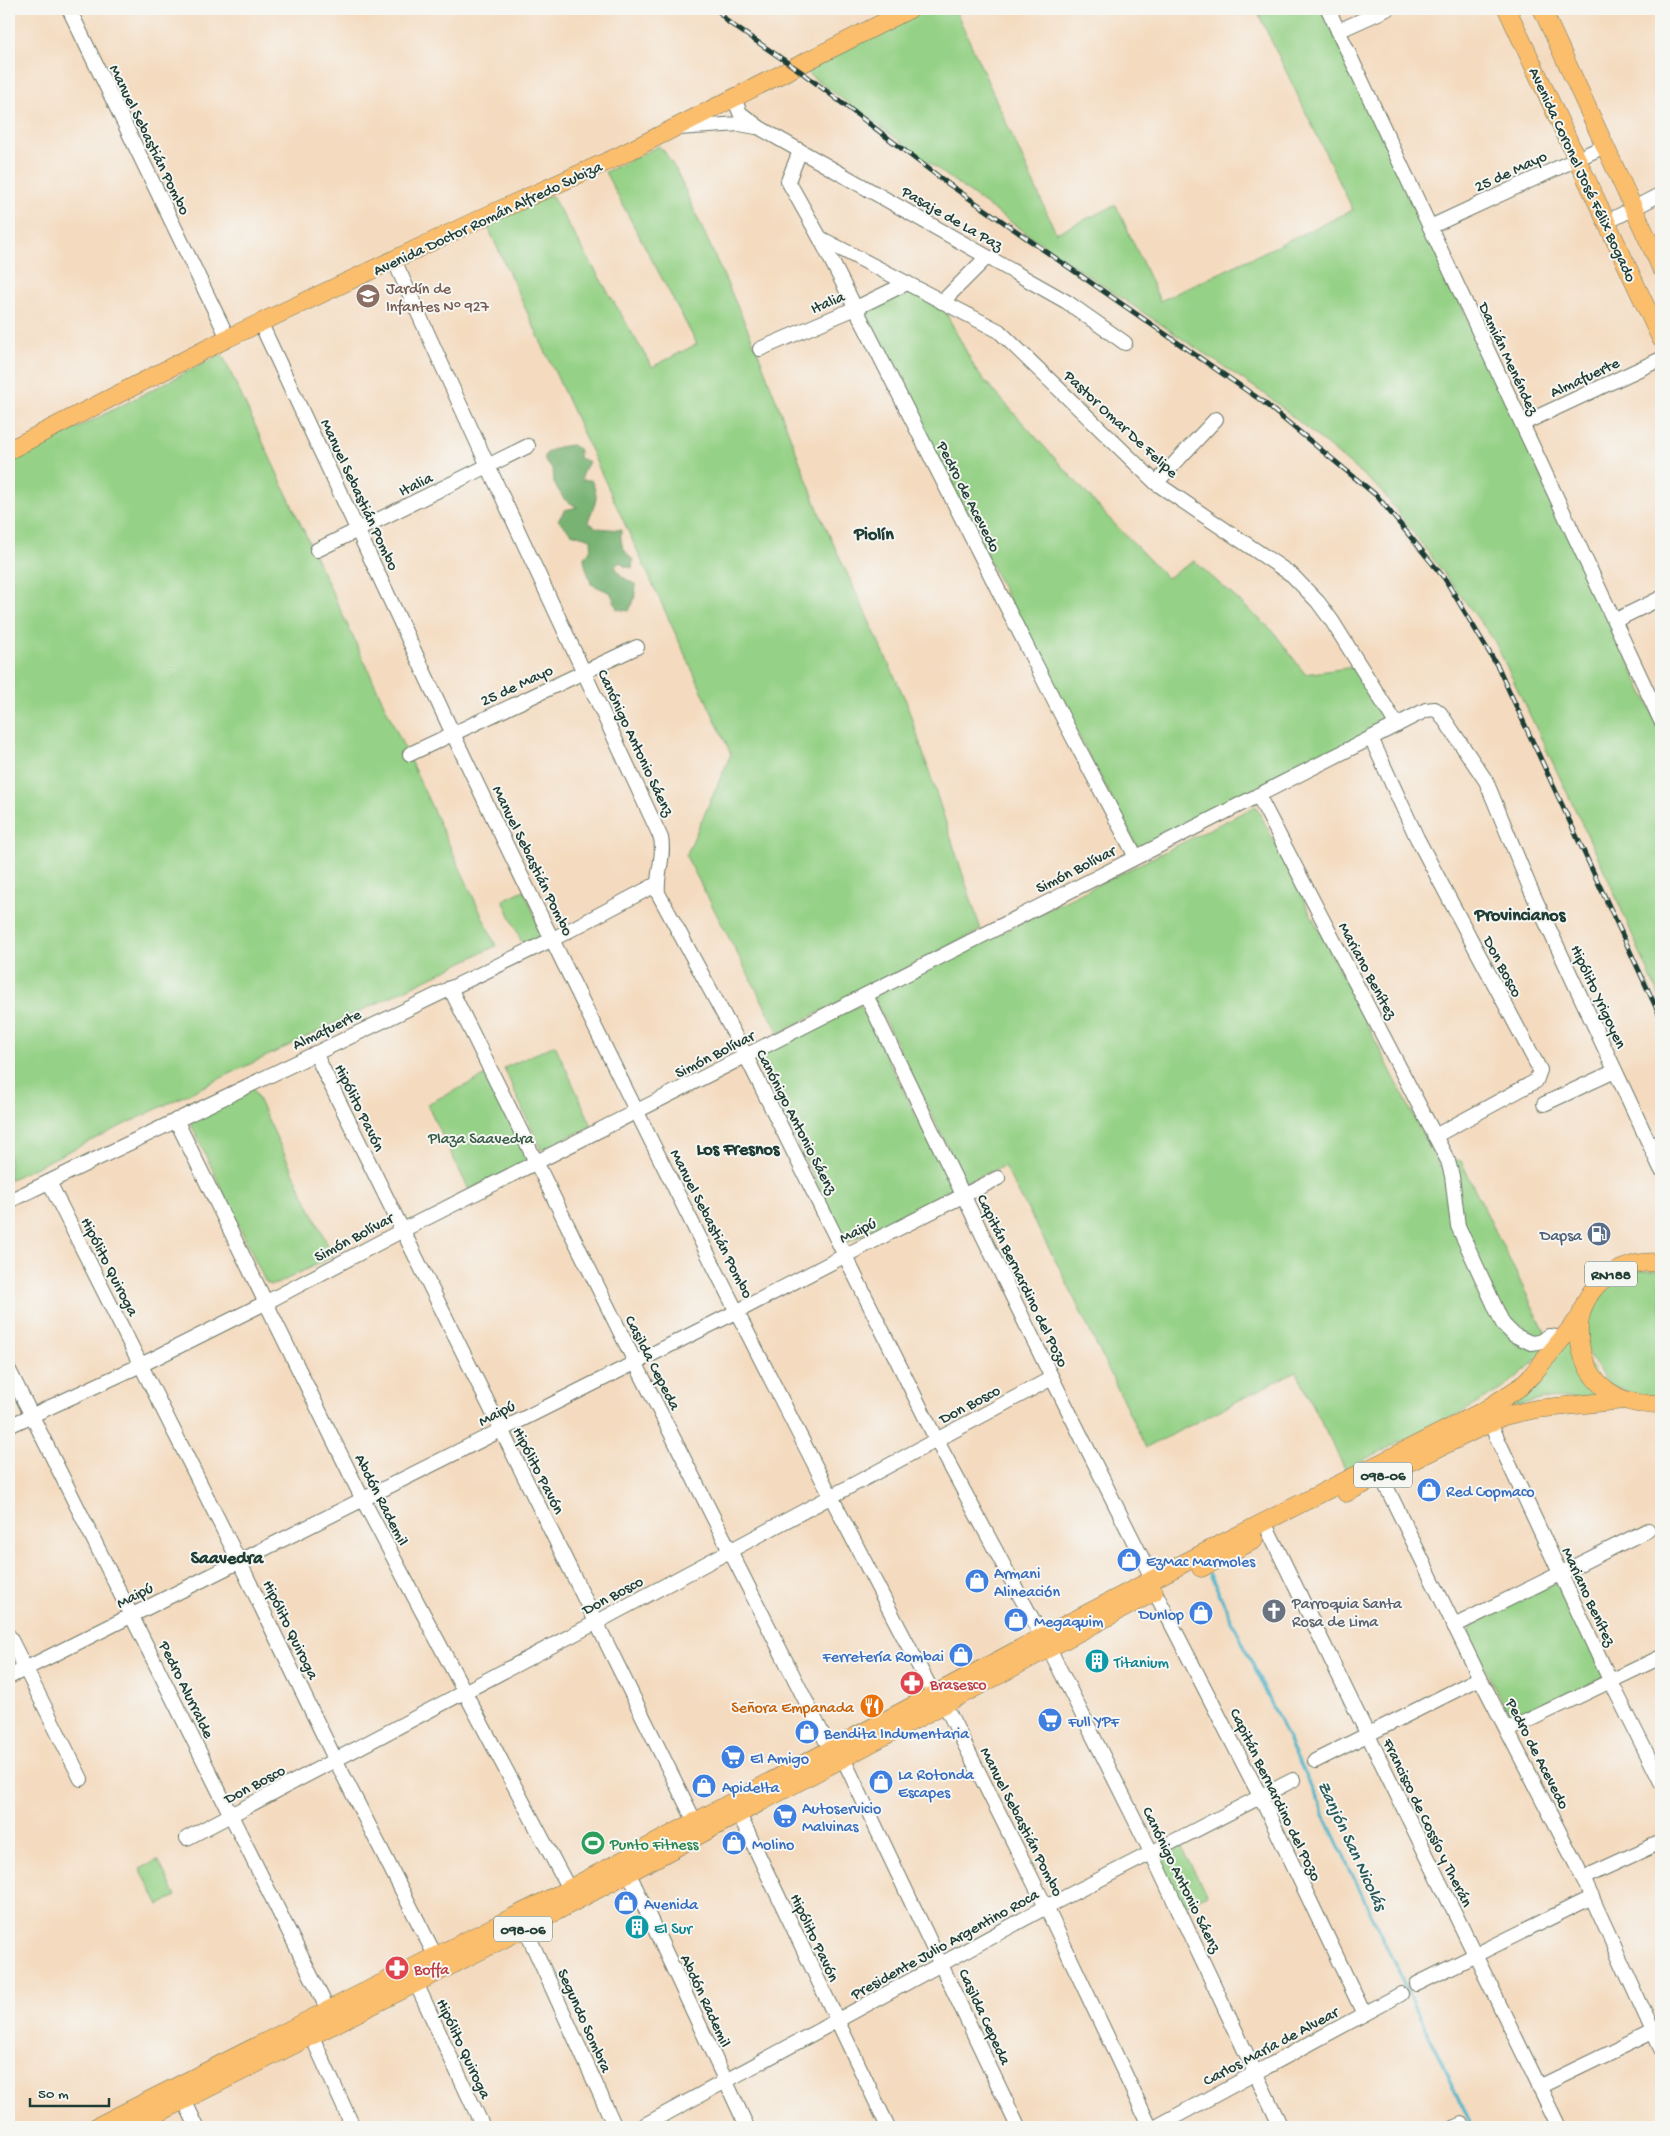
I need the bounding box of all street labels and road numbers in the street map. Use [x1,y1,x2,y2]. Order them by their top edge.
street label: Manuel Sebastián Pombo [103,62,193,219]
street label: Avenida Coronel José Félix Bogado [1523,65,1639,286]
street label: 25 de Mayo [1472,148,1551,198]
street label: Avenida Doctor Román Alfredo Subiza [371,158,607,282]
street label: Pasaje de La Paz [896,183,1006,257]
street label: Italia [808,288,849,320]
street label: Damián Menéndez [1472,299,1542,420]
street label: Almafuerte [1548,355,1624,403]
street label: Pastor Omar De Felipe [1058,367,1181,484]
street label: Manuel Sebastián Pombo [314,417,401,574]
street label: Pedro de Acevedo [930,438,1003,556]
street label: Italia [397,469,437,502]
street label: 25 de Mayo [478,662,557,712]
street label: Canónigo Antonio Sáenz [591,667,677,821]
street label: Manuel Sebastián Pombo [486,783,576,940]
street label: Simón Bolívar [1034,842,1121,899]
street label: Mariano Benítez [1332,920,1400,1024]
street label: Don Bosco [1477,933,1525,1001]
street label: Hipólito Yrigoyen [1565,943,1629,1053]
street label: Almafuerte [290,1006,366,1056]
street label: Simón Bolívar [673,1027,760,1084]
street label: Canónigo Antonio Sáenz [750,1047,840,1199]
street label: Hipólito Pavón [328,1062,387,1156]
street label: Manuel Sebastián Pombo [664,1147,756,1302]
street label: Capitán Bernardino del Pozo [971,1192,1071,1371]
street label: Simón Bolívar [312,1210,399,1268]
street label: Hipólito Quiroga [75,1215,141,1321]
street label: Maipú [837,1215,881,1249]
road number: RN188 [1585,1262,1637,1286]
street label: Casilda Cepeda [619,1313,683,1415]
street label: Don Bosco [936,1382,1004,1430]
street label: Maipú [476,1398,520,1432]
street label: Hipólito Pavón [507,1425,567,1519]
street label: Abdón Rademil [349,1452,411,1550]
road number: 098-06 [1354,1462,1412,1488]
street label: Mariano Benítez [1556,1545,1618,1651]
street label: Don Bosco [579,1573,647,1621]
street label: Hipólito Quiroga [257,1578,322,1684]
street label: Maipú [114,1580,158,1614]
street label: Pedro Alurralde [153,1638,217,1743]
street label: Pedro de Acevedo [1499,1695,1572,1813]
street label: Capitán Bernardino del Pozo [1224,1706,1324,1885]
street label: Francisco de Cossío y Therán [1376,1735,1475,1911]
street label: Manuel Sebastián Pombo [974,1745,1066,1900]
street label: Don Bosco [221,1762,289,1810]
street label: Canónigo Antonio Sáenz [1136,1804,1224,1957]
street label: Presidente Julio Argentino Roca [848,1886,1044,2006]
street label: Hipólito Pavón [784,1891,842,1986]
road number: 098-06 [494,1916,552,1942]
street label: Abdón Rademil [674,1952,734,2051]
street label: Casilda Cepeda [952,1966,1014,2070]
street label: Segundo Sombra [551,1967,615,2077]
street label: Hipólito Quiroga [430,1996,494,2103]
street label: Carlos María de Alvear [1201,2004,1344,2092]

